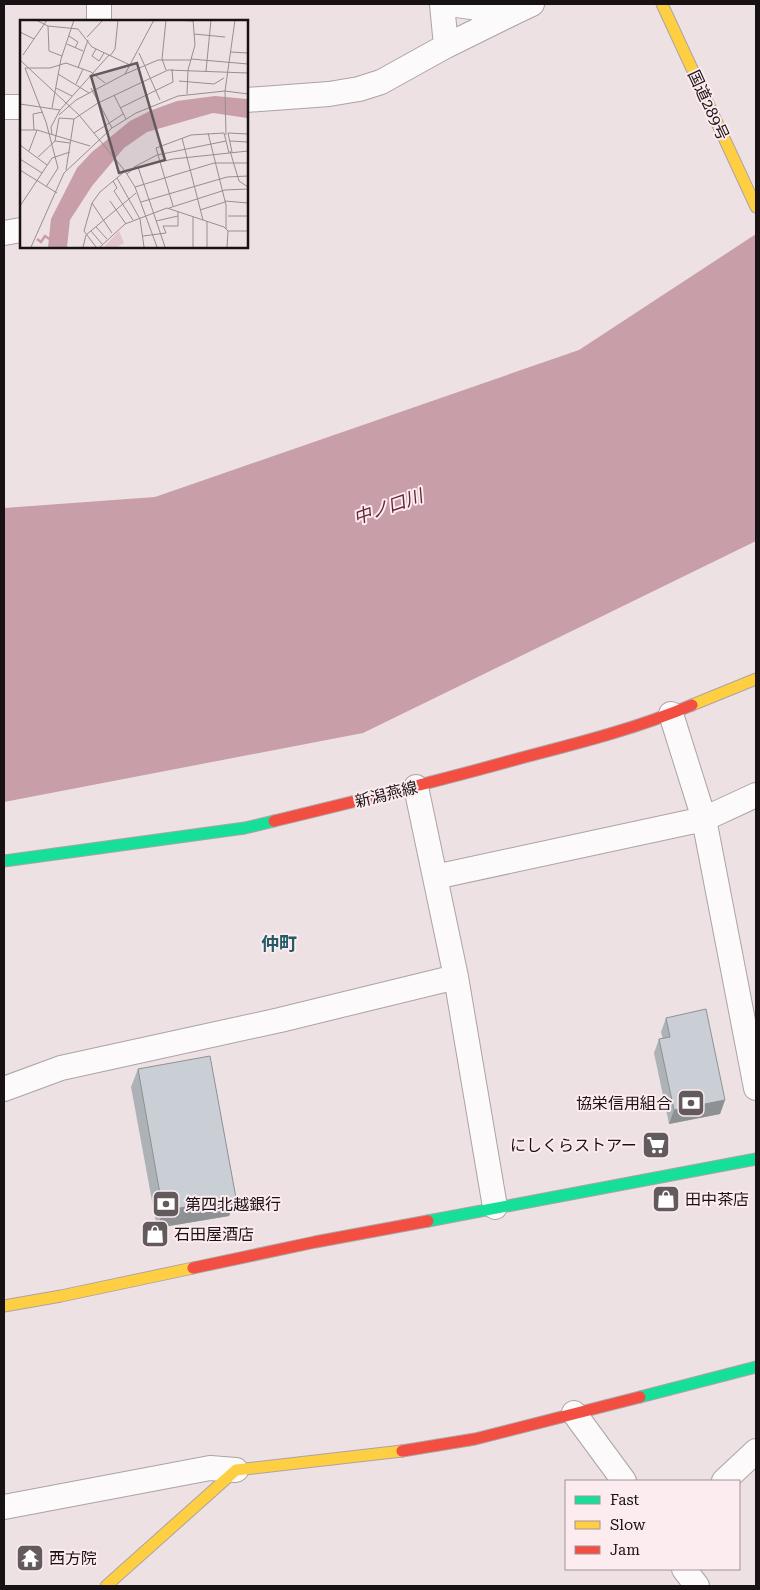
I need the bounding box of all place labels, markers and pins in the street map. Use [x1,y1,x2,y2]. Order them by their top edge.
bank icon: 協栄信用組合 [676,1088,706,1118]
place label: 協栄信用組合 [576,1094,672,1113]
supermarket icon: にしくらストアー [641,1130,671,1160]
place label: にしくらストアー [510,1136,637,1155]
shop icon: 田中茶店 [651,1184,681,1214]
bank icon: 第四北越銀行 [151,1189,181,1219]
place label: 田中茶店 [685,1190,749,1209]
place label: 第四北越銀行 [185,1195,281,1214]
shop icon: 石田屋酒店 [140,1219,170,1249]
place label: 石田屋酒店 [174,1225,254,1244]
temple icon: 西方院 [15,1543,45,1573]
place label: 西方院 [49,1549,97,1568]

